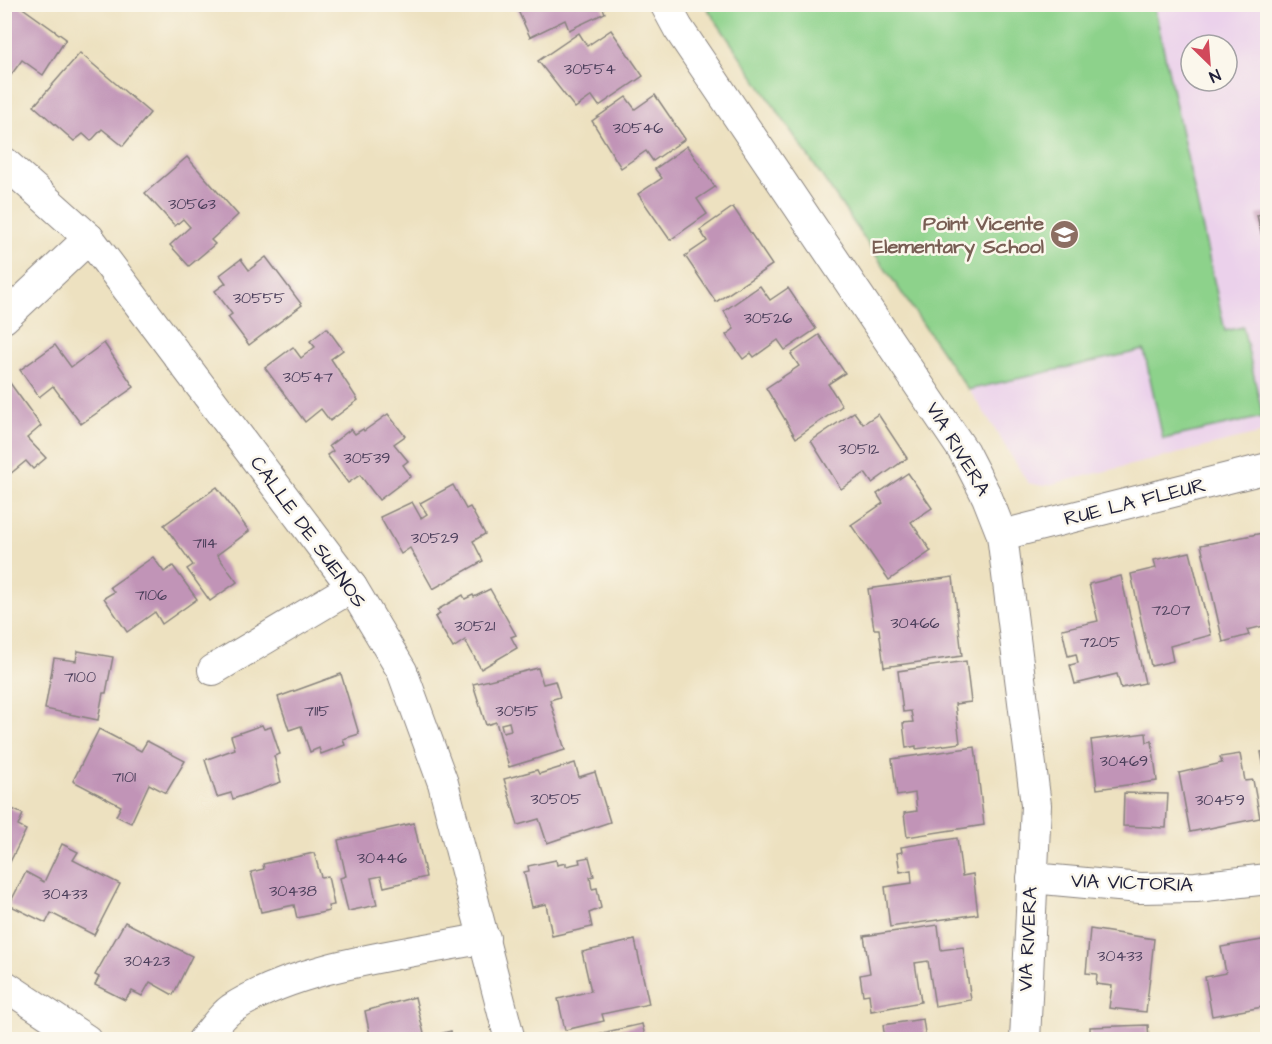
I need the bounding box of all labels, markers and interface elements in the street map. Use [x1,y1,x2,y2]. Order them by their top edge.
north arrow [1179,33,1239,93]
house number: 30554 [564,58,616,80]
text: N [1206,64,1224,88]
house number: 30546 [613,117,663,139]
house number: 30563 [168,193,216,215]
place label: Point Vicente Elementary School [872,210,1044,262]
school or university icon: Point Vicente Elementary School [1049,219,1081,251]
house number: 30555 [233,287,286,309]
house number: 30526 [744,307,792,329]
house number: 30547 [283,366,333,388]
street label: VIA RIVERA [919,397,997,501]
house number: 30512 [839,438,879,460]
house number: 30539 [344,447,390,469]
street label: CALLE DE SUENOS [243,450,373,614]
street label: RUE LA FLEUR [1061,471,1209,533]
house number: 30529 [411,527,459,549]
house number: 7114 [193,532,218,554]
house number: 7106 [135,584,167,606]
house number: 7207 [1152,599,1191,621]
house number: 30466 [890,612,940,634]
house number: 30521 [455,615,495,637]
house number: 7205 [1080,631,1121,653]
house number: 7100 [64,666,96,688]
house number: 7115 [304,700,330,722]
house number: 30515 [496,700,539,722]
house number: 30469 [1100,750,1148,772]
house number: 7101 [112,766,136,788]
house number: 30505 [531,788,582,810]
house number: 30459 [1195,789,1245,811]
house number: 30446 [357,847,407,869]
street label: VIA VICTORIA [1071,867,1194,899]
house number: 30438 [269,880,317,902]
house number: 30433 [42,883,88,905]
street label: VIA RIVERA [1011,886,1045,992]
house number: 30433 [1097,945,1143,967]
house number: 30423 [124,950,170,972]

